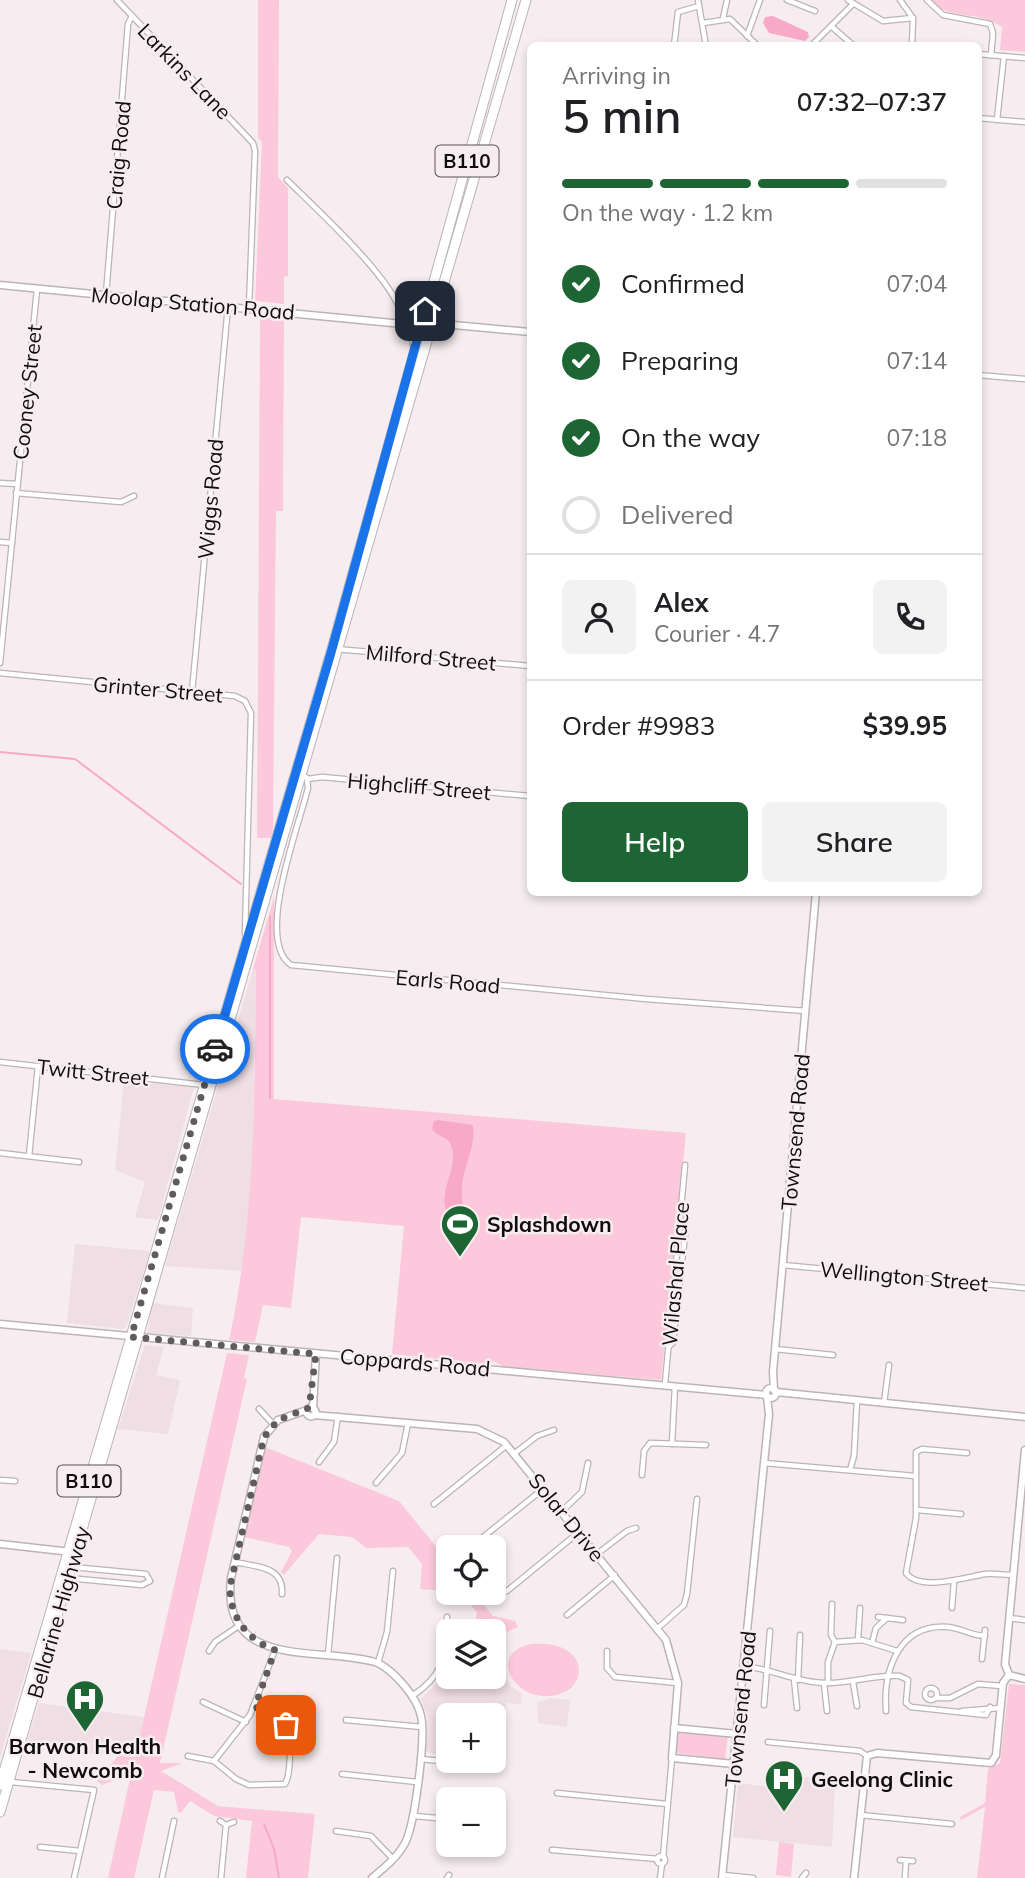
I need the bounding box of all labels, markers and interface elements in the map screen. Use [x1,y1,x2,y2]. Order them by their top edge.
street label: Larkins Lane [133,18,237,124]
text: Arriving in [562,61,671,90]
text: 07:32–07:37 [797,85,947,118]
text: 5 min [562,87,681,145]
street label: Craig Road [100,100,136,210]
road number: B110 [435,146,498,176]
text: On the way · 1.2 km [562,198,773,227]
icon: check [562,265,600,303]
text: Confirmed [621,267,745,300]
text: 07:04 [887,269,947,298]
street label: Moolap Station Road [90,281,296,325]
pin [395,281,455,341]
icon: home [406,292,444,330]
street label: Cooney Street [7,323,47,461]
icon: check [562,342,600,380]
text: Preparing [621,344,739,377]
text: 07:14 [887,346,947,375]
icon: check [562,419,600,457]
text: On the way [621,421,760,454]
text: 07:18 [887,423,947,452]
street label: Wiggs Road [192,438,228,560]
text: Delivered [621,498,734,531]
button: person [562,580,636,654]
button: phone [873,580,947,654]
text: Alex [654,586,709,619]
text: Courier · 4.7 [654,619,780,648]
street label: Milford Street [365,638,497,676]
street label: Grinter Street [92,670,224,708]
text: Order #9983 [562,709,715,742]
text: $39.95 [863,709,947,742]
street label: Highcliff Street [346,767,492,805]
button: Help [562,802,748,882]
button: Share [762,802,947,882]
street label: Earls Road [395,963,501,999]
courier [180,1014,250,1084]
icon: car [196,1030,234,1068]
street label: Twitt Street [36,1053,150,1091]
street label: Townsend Road [775,1053,815,1211]
street label: Wilashal Place [656,1201,694,1347]
sports icon: Splashdown [439,1203,481,1258]
place label: Splashdown [487,1211,612,1237]
street label: Wellington Street [819,1256,989,1296]
street label: Coppards Road [339,1342,491,1382]
road number: B110 [57,1466,120,1497]
street label: Solar Drive [523,1467,611,1567]
street label: Bellarine Highway [21,1523,95,1701]
map controls [436,1535,506,1857]
button: locate [436,1535,506,1605]
button: layers [436,1619,506,1689]
street label: Townsend Road [719,1629,761,1789]
hospital icon: Barwon Health - Newcomb [64,1678,106,1733]
pin [256,1695,316,1755]
button: + [436,1703,506,1773]
icon: bag [267,1706,305,1744]
place label: Barwon Health - Newcomb [9,1733,161,1783]
hospital icon: Geelong Clinic [763,1758,805,1813]
place label: Geelong Clinic [811,1766,953,1792]
button: − [436,1787,506,1857]

